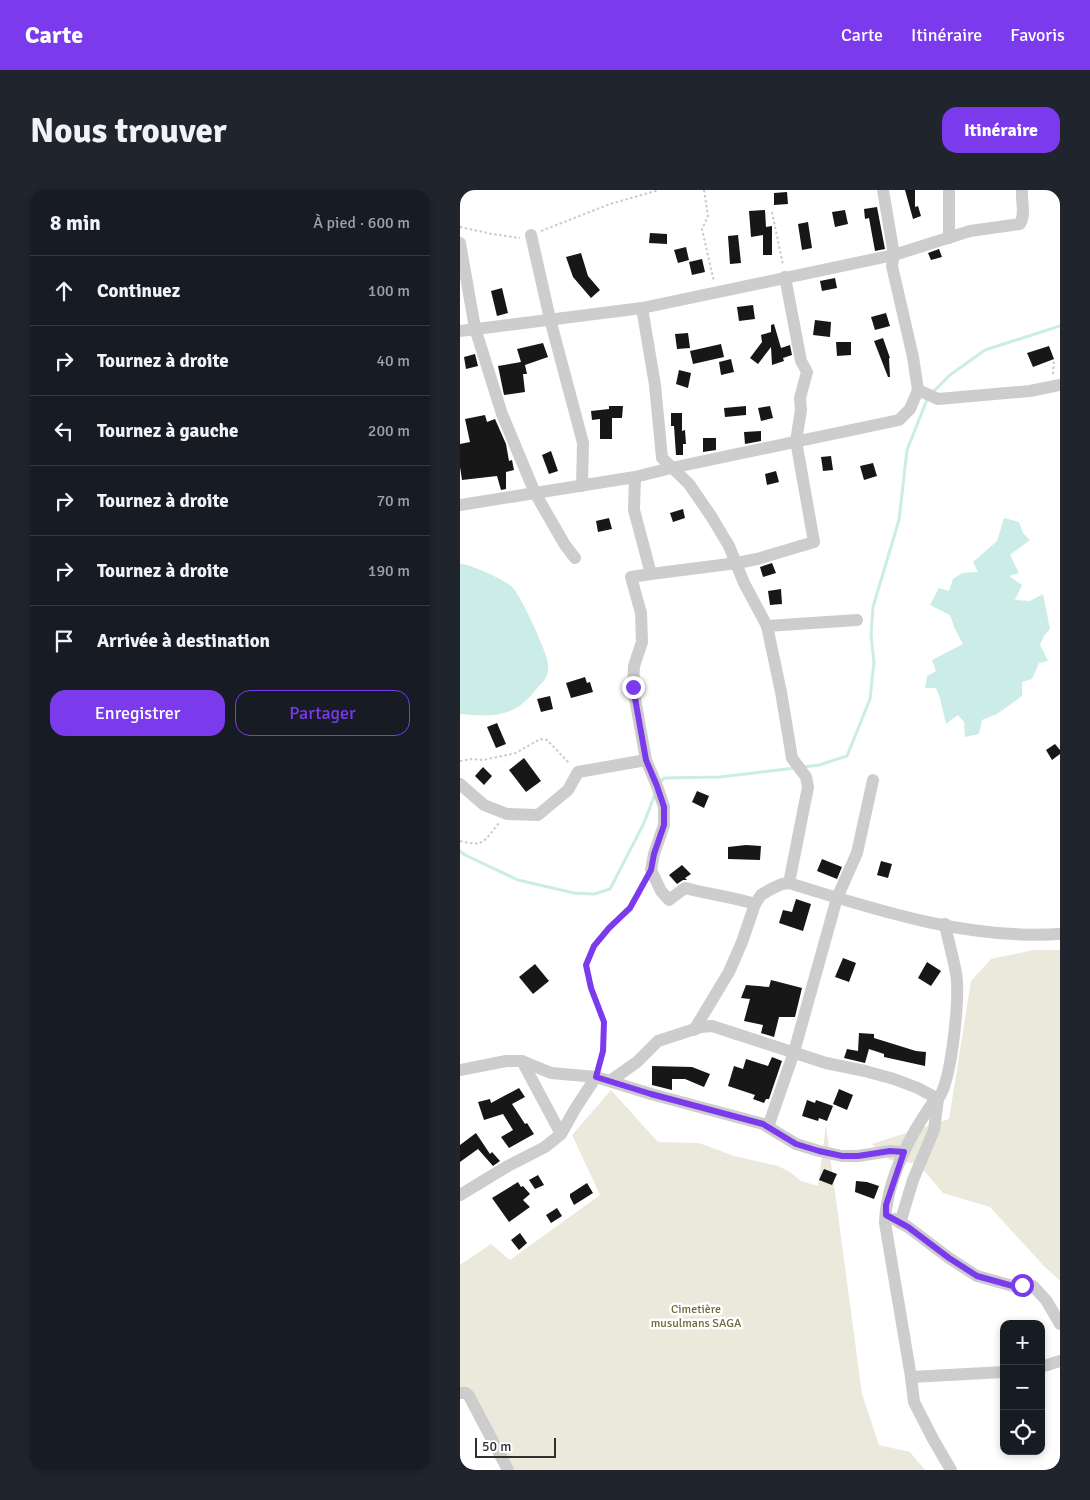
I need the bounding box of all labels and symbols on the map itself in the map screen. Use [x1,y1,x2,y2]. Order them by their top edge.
route end [622,676,645,699]
route start [1011,1274,1034,1297]
park label: Cimetière musulmans SAGA [651,1302,742,1331]
scale bar [475,1435,556,1458]

